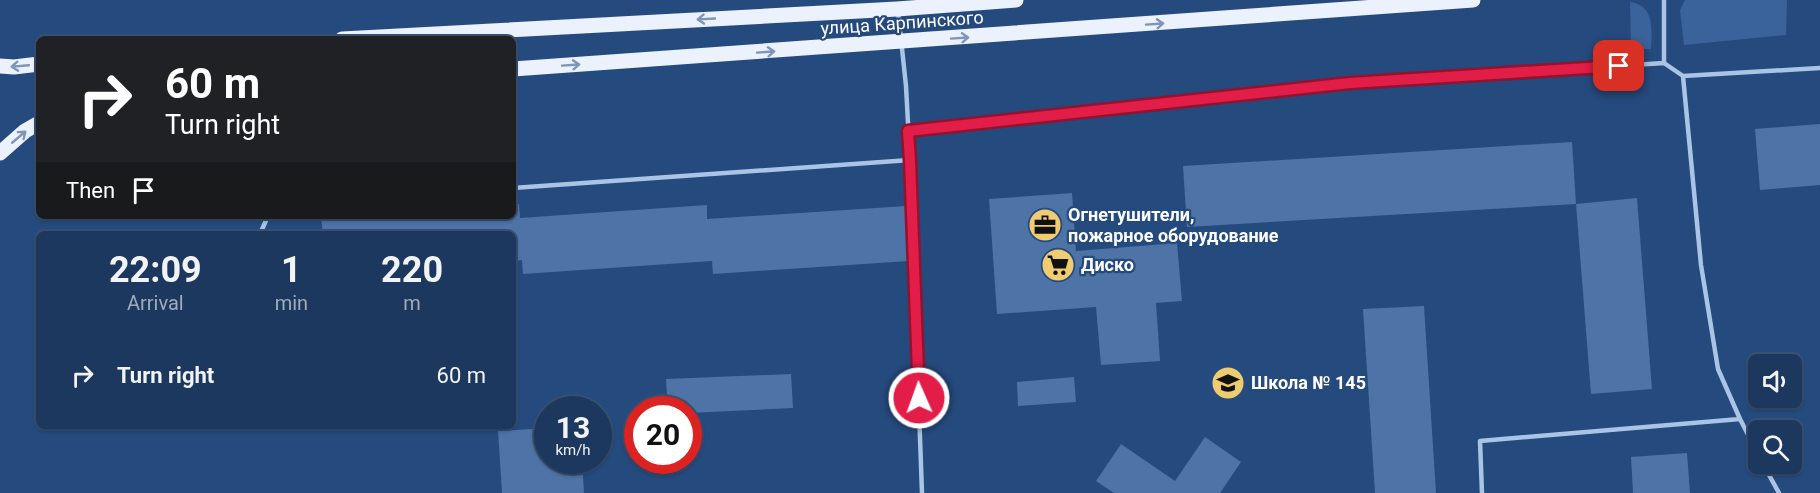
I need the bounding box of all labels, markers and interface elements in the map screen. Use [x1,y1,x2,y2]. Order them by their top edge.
street label: улица Карпинского [820,6,984,39]
one-way arrow [697,14,717,25]
one-way arrow [1144,18,1164,29]
one-way arrow [950,32,970,43]
pin [1593,40,1644,91]
one-way arrow [755,46,775,57]
icon: arrive [1602,49,1635,82]
text: 60 m [165,59,260,108]
one-way arrow [561,59,581,70]
icon: right [66,60,144,138]
one-way arrow [10,61,30,72]
text: Turn right [165,109,280,141]
one-way arrow [11,130,26,144]
icon: arrive [127,174,160,207]
text: Then [66,178,115,203]
place label: Огнетушители, пожарное оборудование [1068,204,1279,246]
office icon: Огнетушители, пожарное оборудование [1027,207,1063,243]
supermarket icon: Диско [1040,247,1076,283]
text: 22:09 [109,249,202,291]
text: 1 [281,249,302,291]
text: 220 [381,249,443,291]
place label: Диско [1081,254,1134,275]
text: Arrival [127,291,184,315]
text: min [275,291,308,315]
text: m [403,291,421,315]
map controls [1748,354,1802,474]
button: sound [1748,354,1802,408]
icon: right [66,359,99,392]
text: Turn right [117,363,214,388]
text: 60 m [437,363,486,388]
school or university icon: Школа № 145 [1210,365,1246,401]
position arrow [887,366,951,430]
place label: Школа № 145 [1251,372,1366,393]
speed limit sign: 20 [624,396,702,474]
text: 13 [556,410,590,445]
button: search [1748,420,1802,474]
text: km/h [555,441,591,459]

